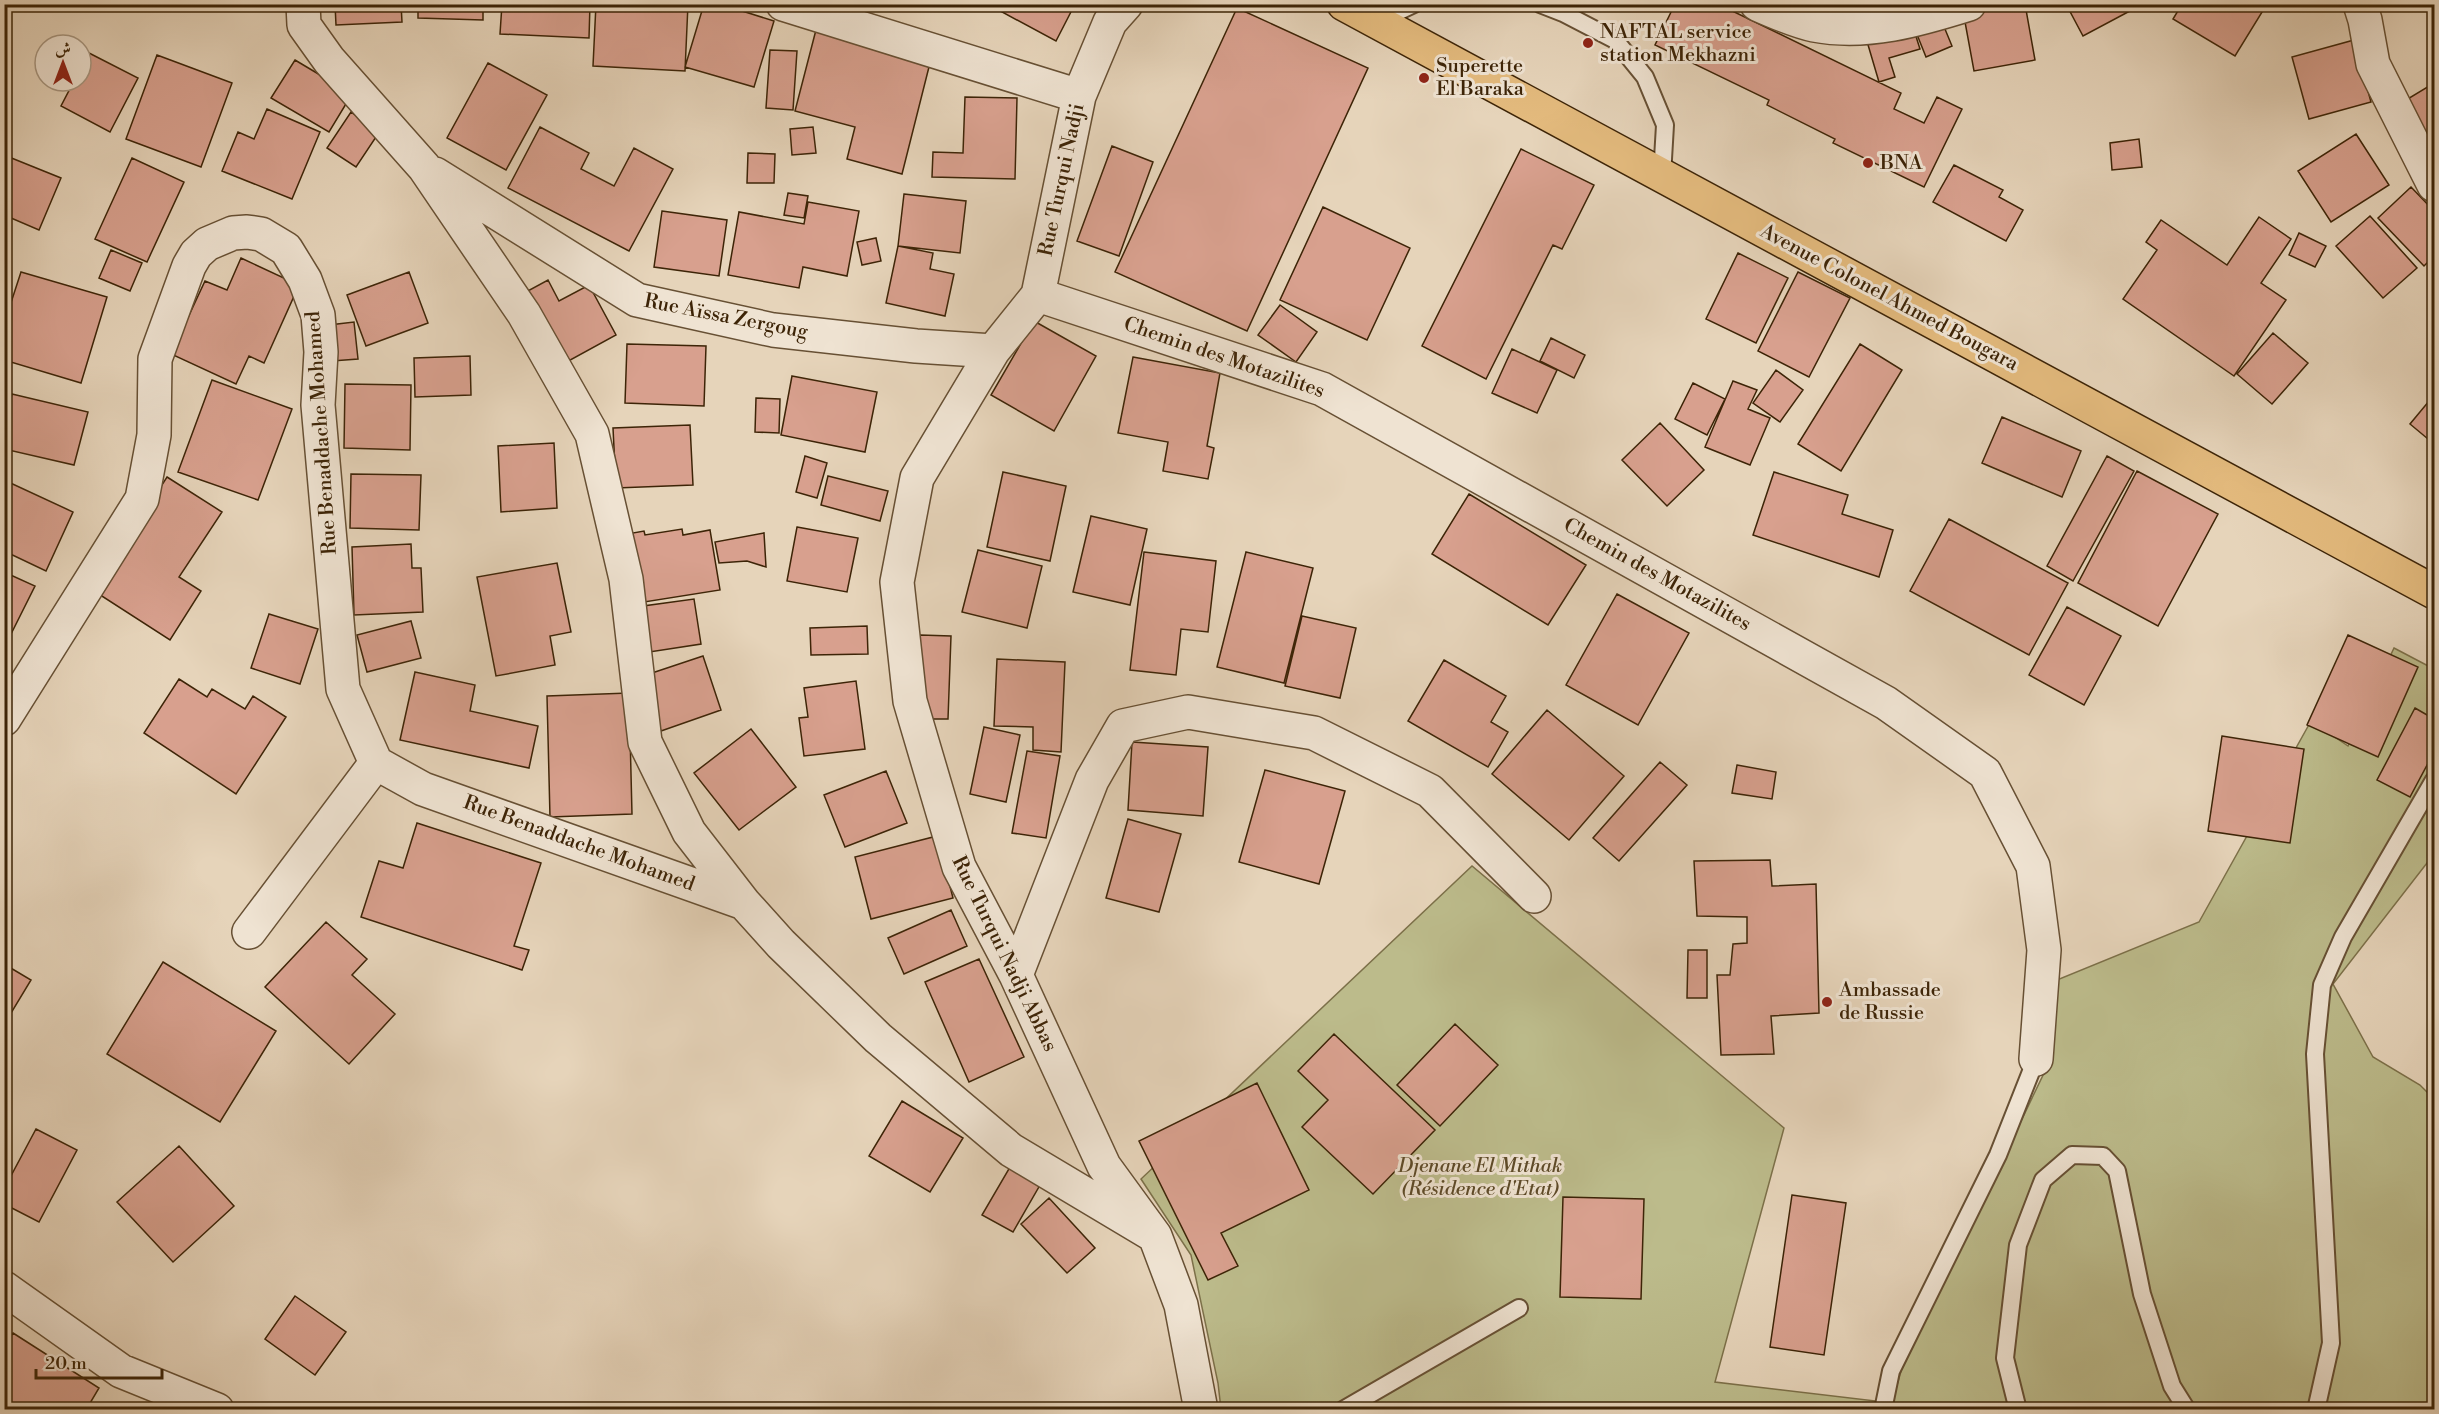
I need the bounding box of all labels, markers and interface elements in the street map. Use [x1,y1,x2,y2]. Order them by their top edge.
place label: NAFTAL service station Mekhazni [1600,20,1756,68]
north arrow [33,33,93,93]
marker: NAFTAL service station Mekhazni [1581,36,1595,50]
text: ش [55,39,71,59]
place label: Superette El Baraka [1436,54,1525,102]
marker: Superette El Baraka [1417,71,1431,85]
street label: Rue Turqui Nadji [1034,101,1090,259]
place label: BNA [1879,151,1924,176]
marker: BNA [1861,156,1875,170]
street label: Avenue Colonel Ahmed Bougara [1755,219,2023,377]
street label: Rue Aïssa Zergoug [642,289,811,345]
street label: Rue Benaddache Mohamed [301,310,343,556]
street label: Chemin des Motazilites [1120,312,1328,404]
street label: Chemin des Motazilites [1559,513,1755,637]
street label: Rue Benaddache Mohamed [460,790,699,898]
street label: Rue Turqui Nadji Abbas [946,852,1062,1056]
place label: Ambassade de Russie [1838,978,1941,1026]
marker: Ambassade de Russie [1820,995,1834,1009]
park label: Djenane El Mithak (Résidence d'Etat) [1397,1154,1562,1202]
scale bar [36,1342,162,1380]
text: 20 m [45,1352,87,1375]

